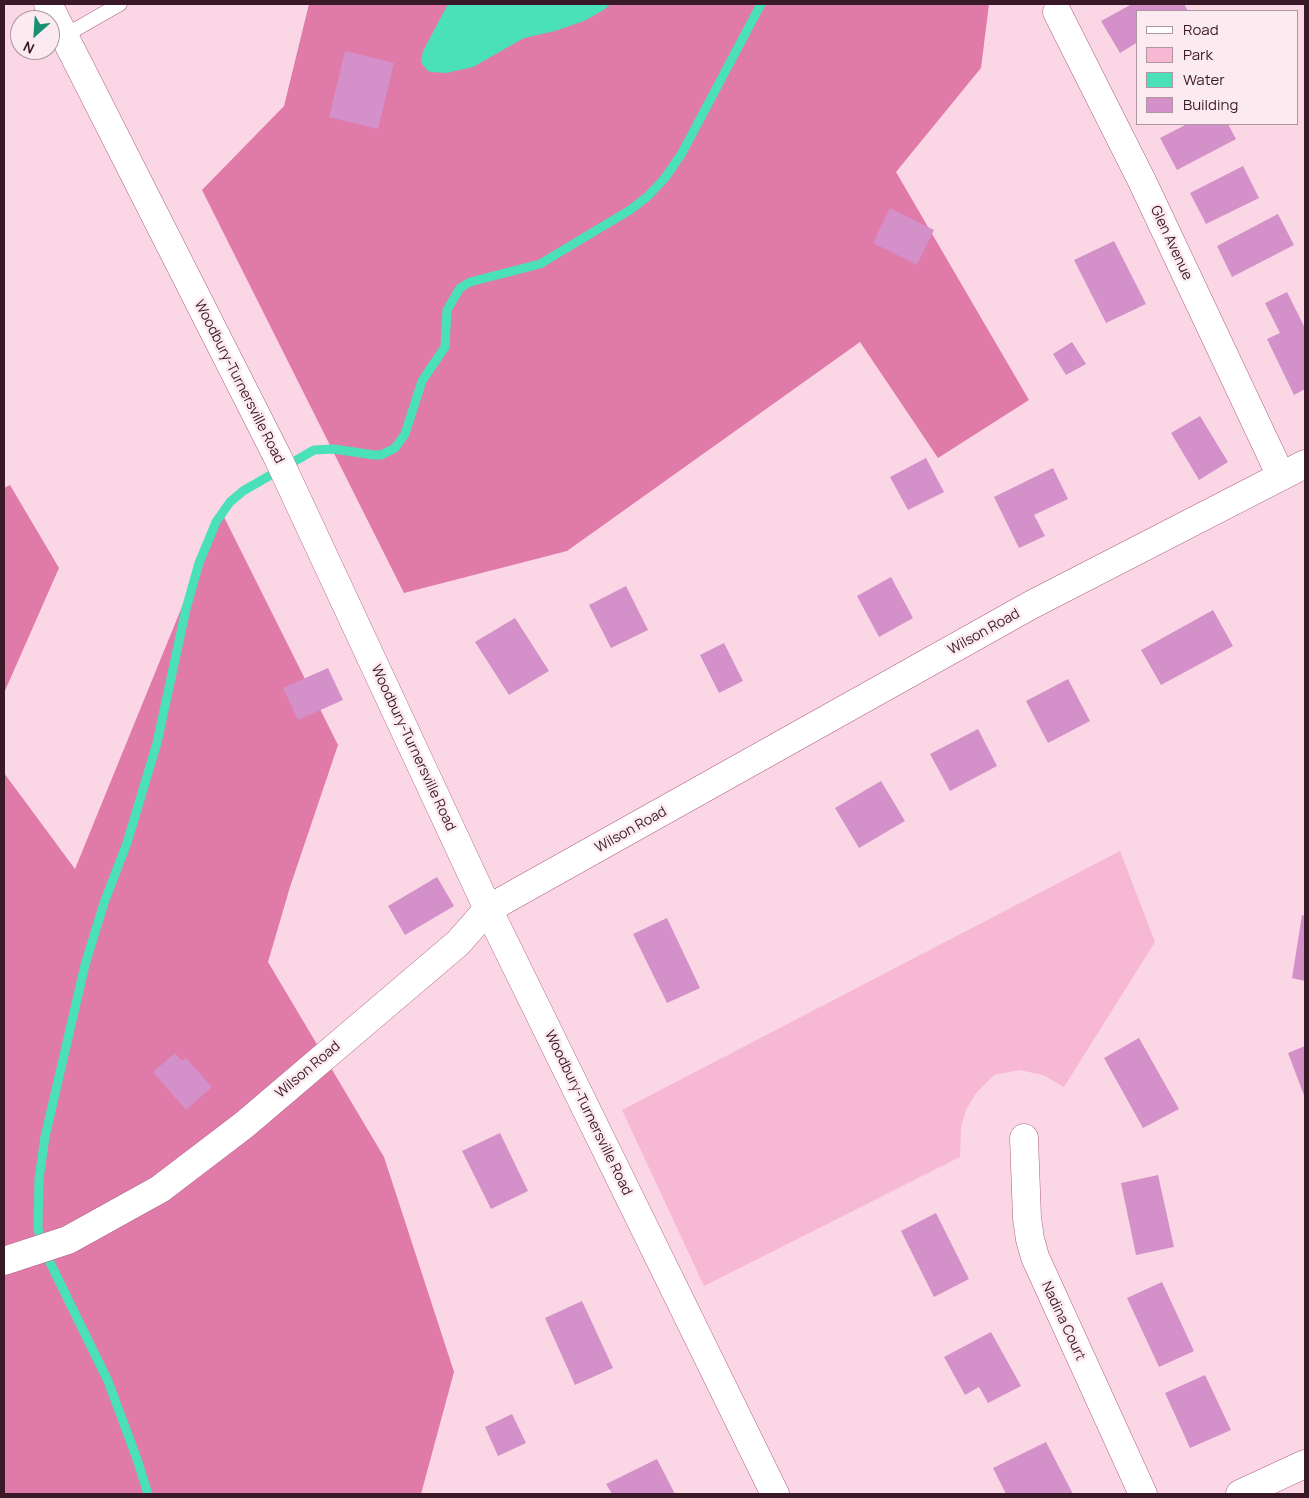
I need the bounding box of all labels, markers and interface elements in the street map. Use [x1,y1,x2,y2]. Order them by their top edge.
north arrow [10,10,60,60]
legend [1136,10,1299,125]
text: Road [1183,19,1219,40]
text: N [20,37,37,59]
text: Park [1183,44,1213,65]
text: Water [1183,69,1225,90]
text: Building [1183,94,1238,115]
street label: Glen Avenue [1146,203,1196,283]
street label: Woodbury-Turnersville Road [190,297,288,467]
street label: Wilson Road [945,605,1023,659]
street label: Woodbury-Turnersville Road [367,662,459,834]
street label: Wilson Road [592,803,670,857]
street label: Woodbury-Turnersville Road [541,1028,635,1198]
street label: Wilson Road [272,1038,344,1102]
street label: Nadina Court [1037,1279,1089,1363]

